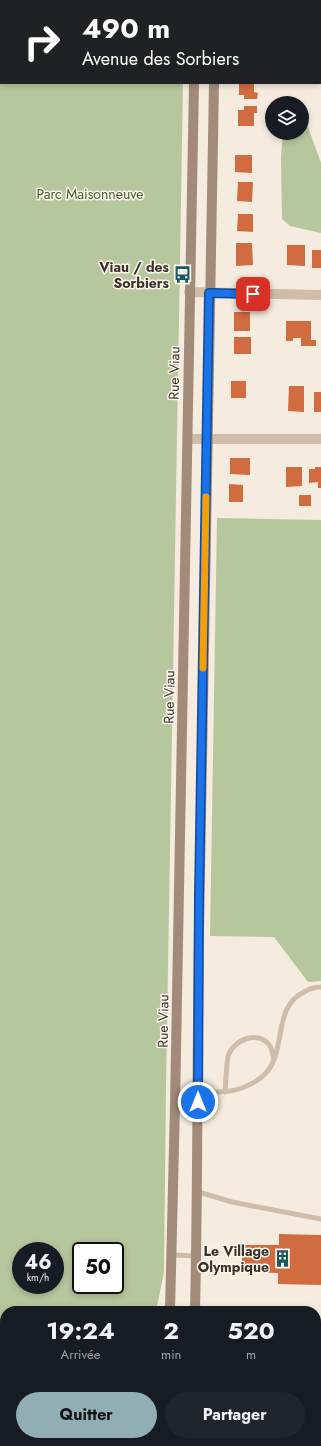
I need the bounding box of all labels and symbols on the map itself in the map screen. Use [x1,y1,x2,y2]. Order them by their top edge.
park label: Parc Maisonneuve [37,184,143,204]
place label: Viau / des Sorbiers [98,257,170,293]
bus stop icon: Viau / des Sorbiers [172,265,192,285]
pin [236,277,270,311]
street label: Rue Viau [164,346,184,400]
street label: Rue Viau [159,670,179,724]
street label: Rue Viau [153,994,173,1048]
position arrow [177,1081,219,1123]
place label: Le Village Olympique [198,1241,269,1277]
speed limit sign: 50 [72,1242,124,1294]
building icon: Le Village Olympique [272,1249,292,1269]

